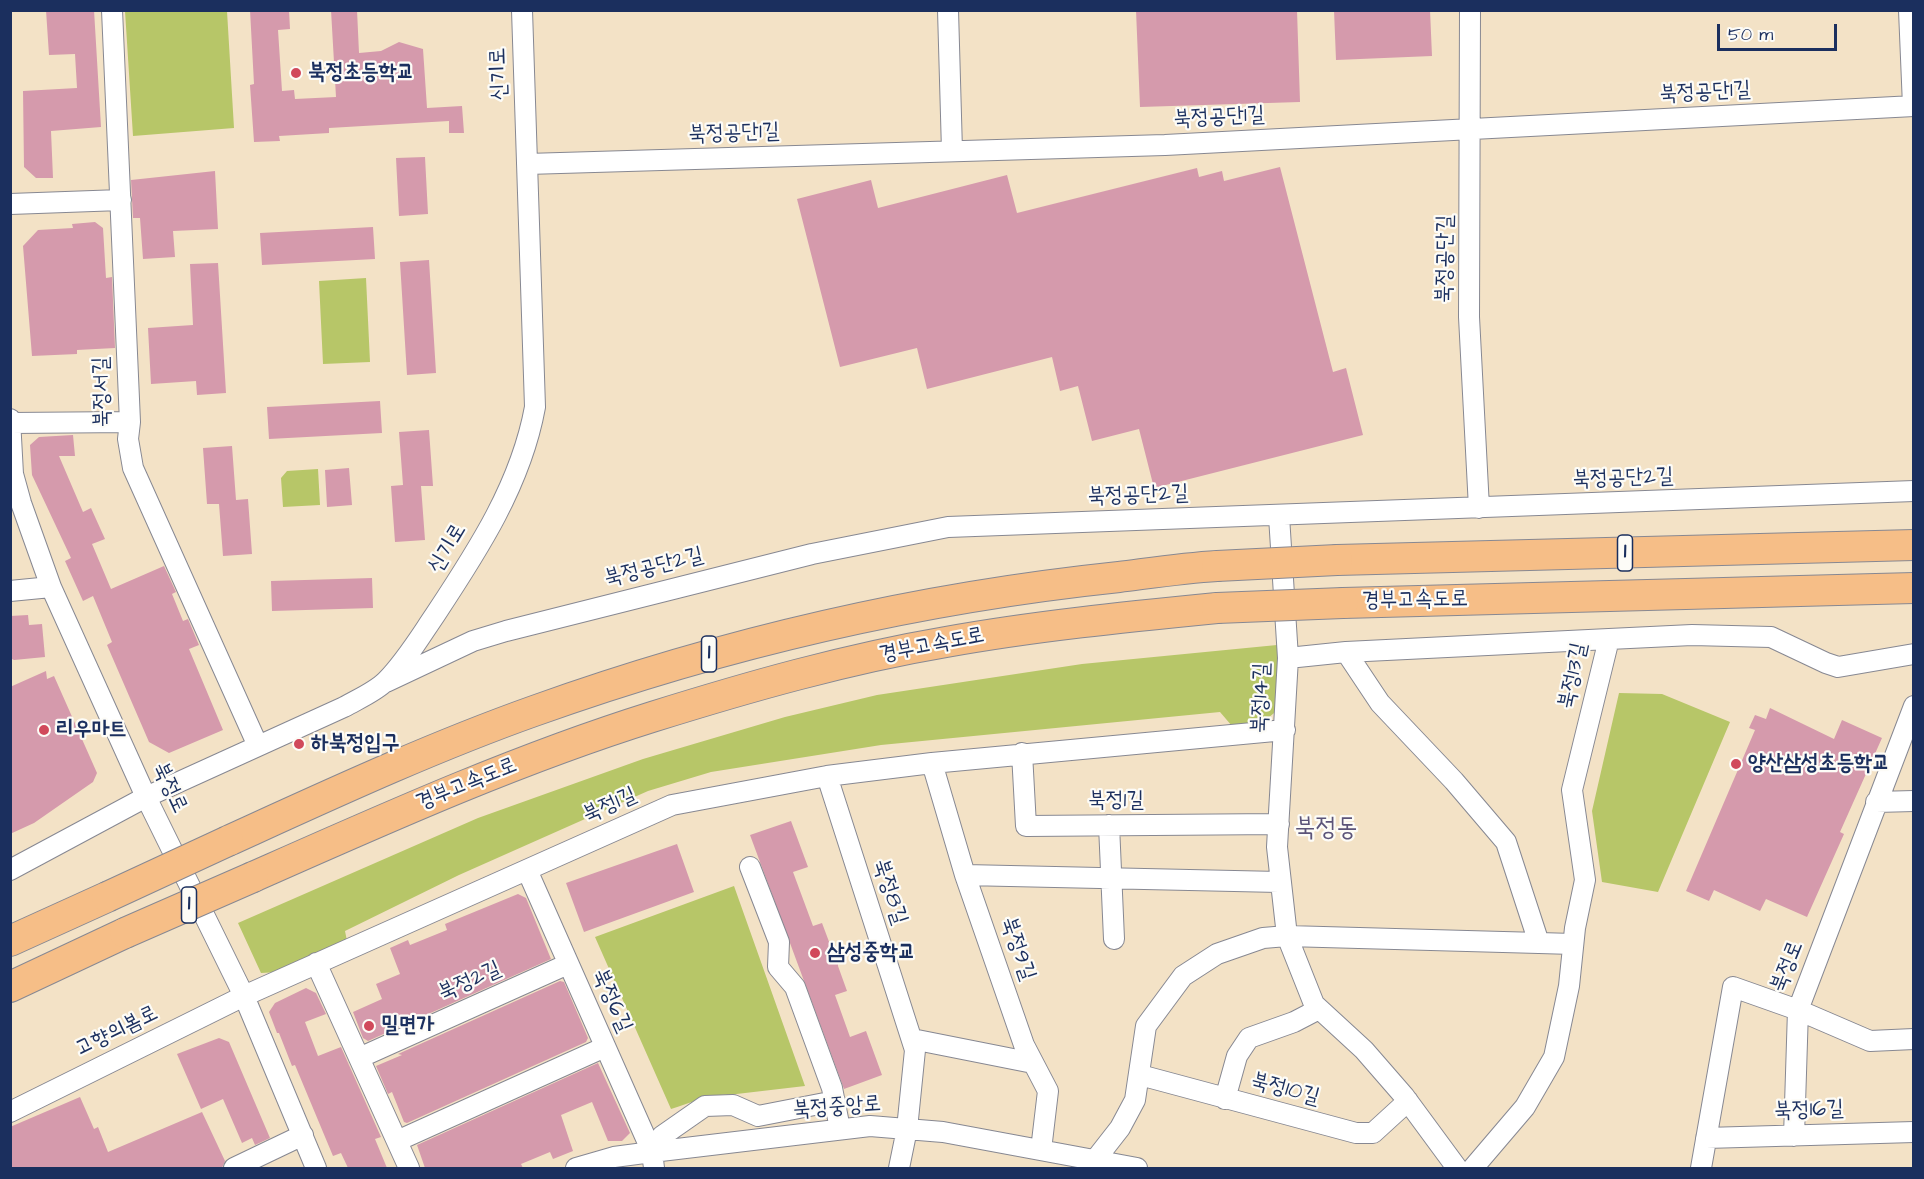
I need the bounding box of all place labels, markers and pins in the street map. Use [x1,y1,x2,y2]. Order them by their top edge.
place label: 북정초등학교 [308,60,414,86]
marker: 북정초등학교 [289,66,303,80]
place label: 리우마트 [56,717,127,743]
marker: 리우마트 [37,723,51,737]
place label: 하북정입구 [311,731,400,757]
marker: 하북정입구 [292,737,306,751]
place label: 양산삼성초등학교 [1748,751,1890,777]
marker: 양산삼성초등학교 [1729,757,1743,771]
place label: 삼성중학교 [827,940,916,966]
marker: 삼성중학교 [808,946,822,960]
place label: 밀면가 [381,1013,434,1039]
marker: 밀면가 [362,1019,376,1033]

